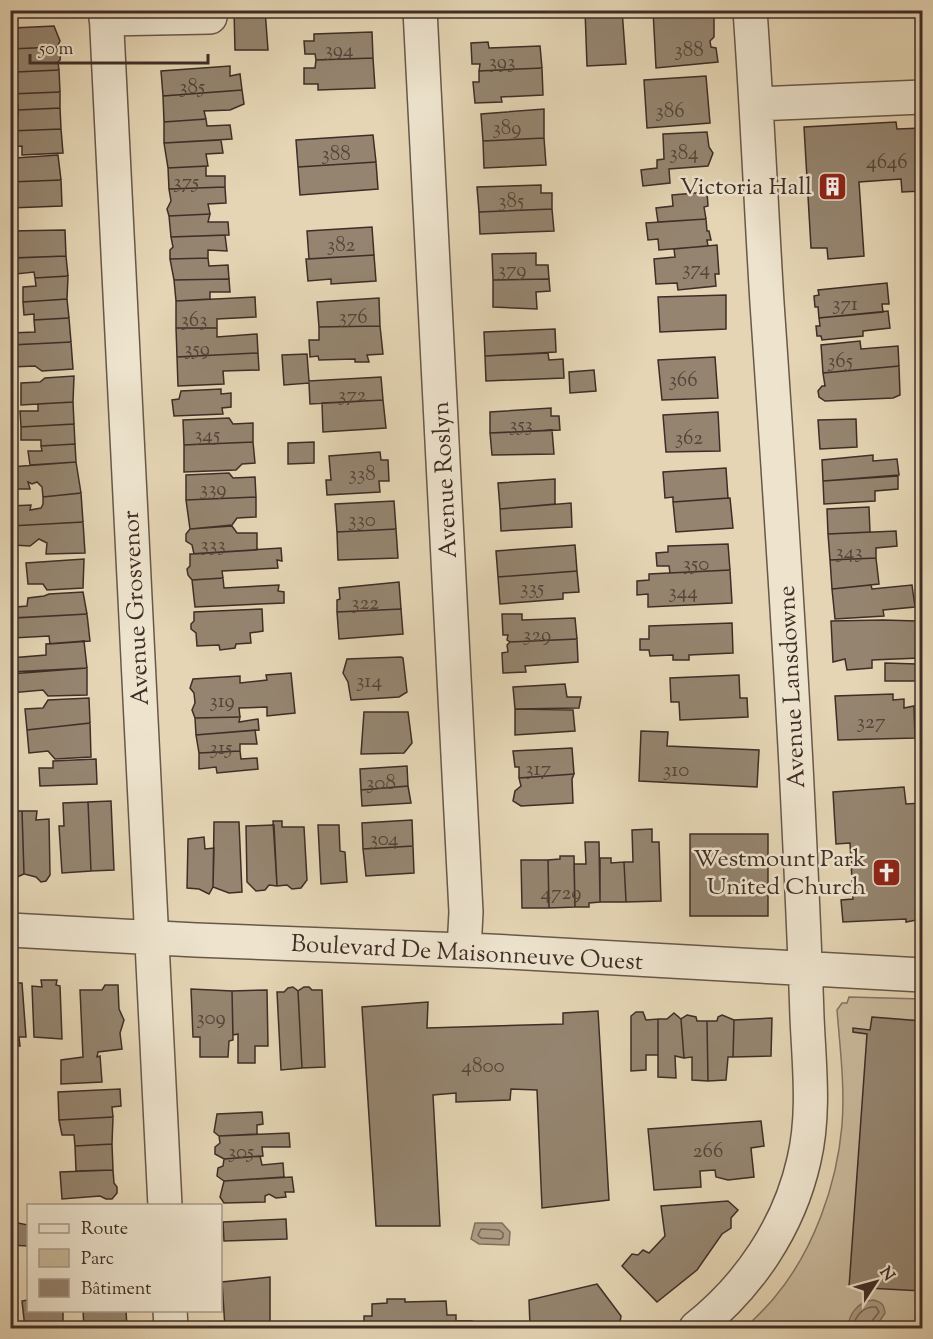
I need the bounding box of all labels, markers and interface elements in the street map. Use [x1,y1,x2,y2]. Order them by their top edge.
scale bar [30,27,208,65]
house number: 394 [324,36,354,66]
house number: 388 [674,36,704,66]
text: 50 m [38,37,74,63]
house number: 393 [489,48,516,78]
house number: 385 [179,73,205,103]
house number: 386 [655,97,685,127]
house number: 389 [492,114,522,144]
house number: 384 [669,139,699,169]
house number: 388 [321,140,351,170]
house number: 4646 [866,148,908,178]
house number: 375 [173,168,199,198]
building icon: Victoria Hall [817,170,849,202]
place label: Victoria Hall [680,171,812,205]
house number: 385 [498,187,524,217]
house number: 382 [327,231,355,261]
house number: 374 [682,255,710,285]
house number: 379 [498,256,526,286]
house number: 371 [832,290,858,320]
house number: 376 [338,303,368,333]
house number: 363 [180,306,208,336]
house number: 359 [184,335,210,365]
house number: 365 [827,347,853,377]
house number: 366 [668,366,698,396]
house number: 372 [338,381,366,411]
street label: Avenue Roslyn [425,401,467,559]
house number: 353 [509,411,533,441]
house number: 345 [194,421,220,451]
house number: 362 [675,424,703,454]
house number: 338 [348,460,376,490]
house number: 339 [200,475,227,505]
house number: 330 [348,506,376,536]
street label: Avenue Grosvenor [115,509,159,706]
house number: 333 [200,531,226,561]
house number: 343 [835,538,863,568]
house number: 350 [683,550,709,580]
house number: 335 [520,574,544,604]
house number: 344 [668,578,698,608]
street label: Avenue Lansdowne [771,585,815,789]
house number: 322 [351,589,379,619]
house number: 329 [523,621,551,651]
house number: 314 [356,667,382,697]
house number: 319 [209,687,235,717]
house number: 327 [857,708,886,738]
house number: 315 [210,734,232,764]
house number: 317 [525,755,552,785]
house number: 310 [663,756,689,786]
house number: 308 [366,769,396,799]
house number: 304 [370,825,398,855]
place label: Westmount Park United Church [693,843,866,905]
church icon: Westmount Park United Church [871,856,903,888]
house number: 4729 [541,879,581,909]
street label: Boulevard De Maisonneuve Ouest [290,928,644,980]
house number: 309 [196,1004,226,1034]
house number: 4800 [461,1052,505,1082]
house number: 266 [693,1137,723,1167]
house number: 305 [228,1138,254,1168]
legend [27,1204,222,1312]
text: Route [81,1217,128,1243]
text: Parc [81,1247,114,1273]
north arrow [846,1252,906,1312]
text: N [873,1263,899,1287]
text: Bâtiment [81,1277,151,1303]

